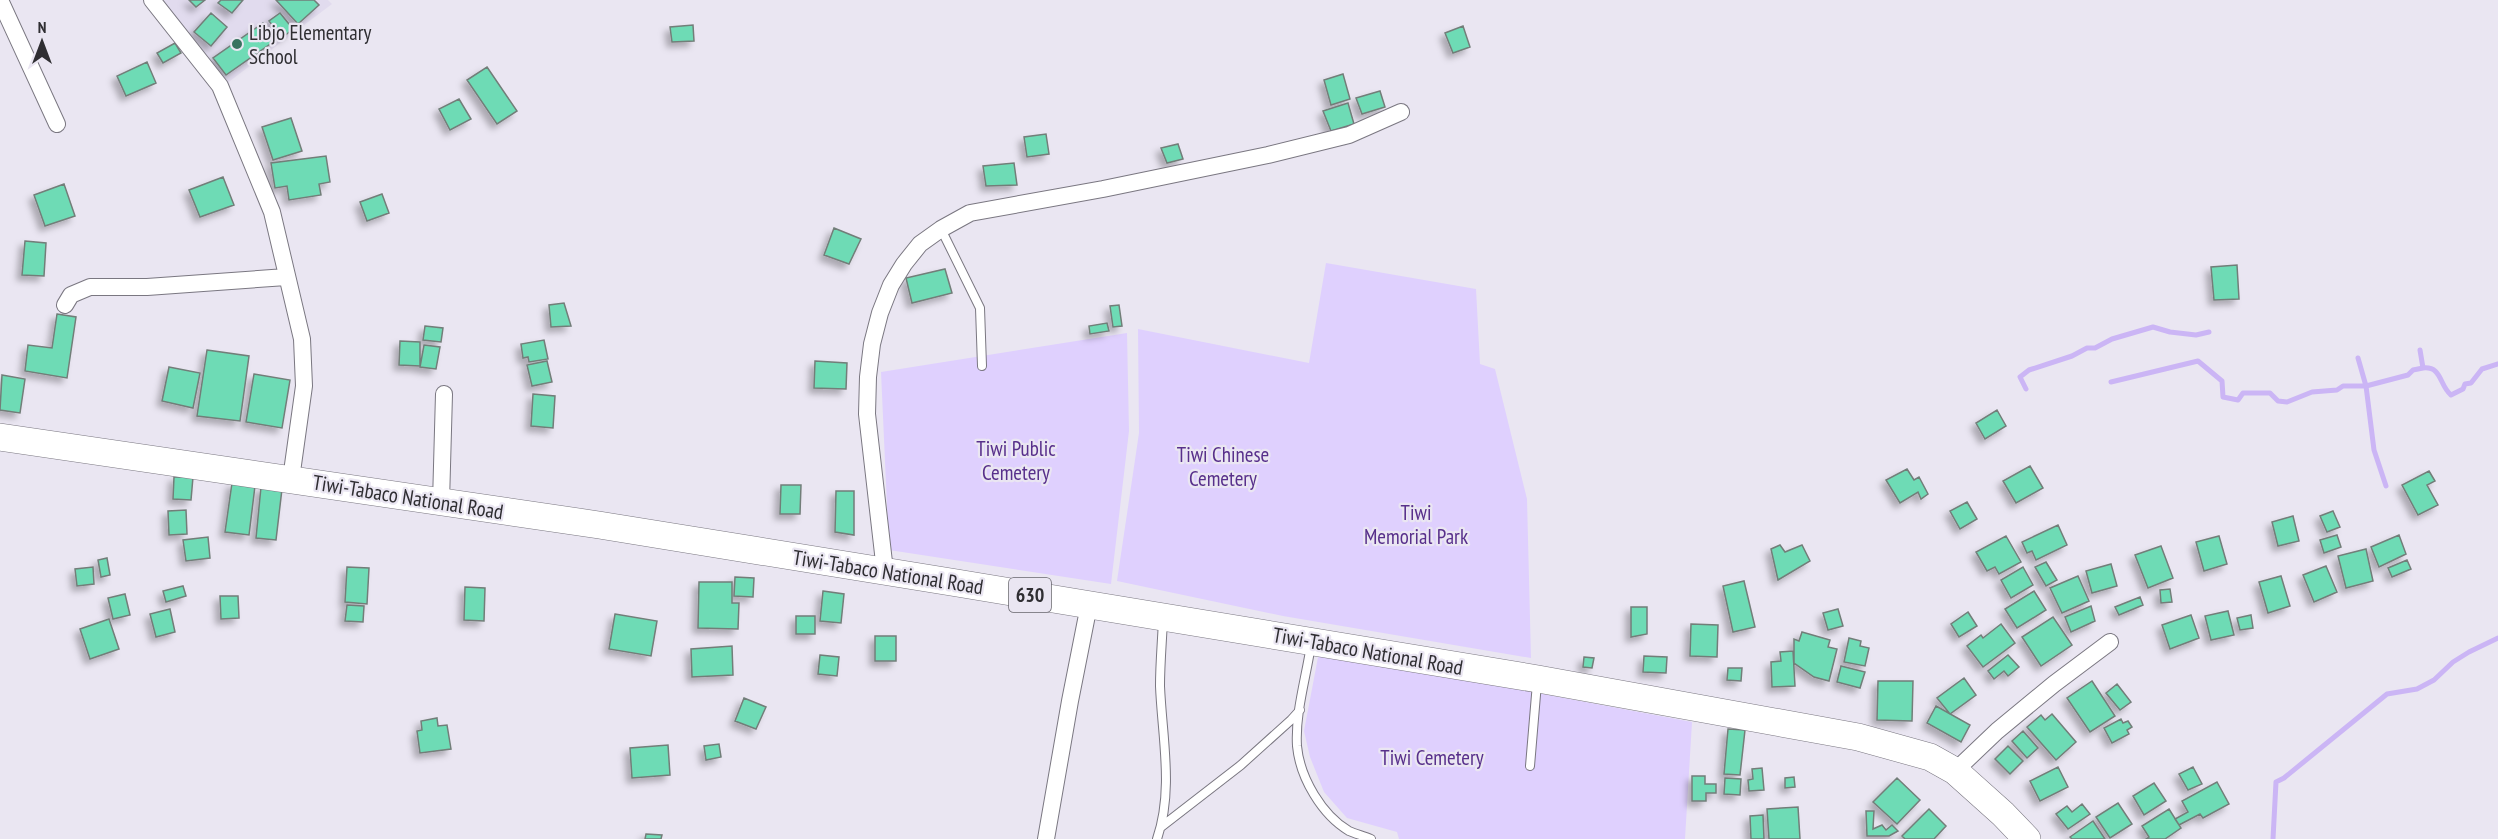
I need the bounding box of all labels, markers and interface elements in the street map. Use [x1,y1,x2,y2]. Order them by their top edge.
north arrow [12,12,72,72]
text: N [38,17,46,37]
place label: Libjo Elementary School [249,19,371,70]
marker: Libjo Elementary School [230,37,244,51]
park label: Tiwi Public Cemetery [976,435,1056,486]
park label: Tiwi Chinese Cemetery [1177,441,1269,492]
street label: Tiwi-Tabaco National Road [311,469,505,525]
park label: Tiwi Memorial Park [1364,499,1468,550]
street label: Tiwi-Tabaco National Road [791,544,985,600]
road number: 630 [1009,578,1051,612]
street label: Tiwi-Tabaco National Road [1271,621,1465,681]
park label: Tiwi Cemetery [1380,744,1484,771]

